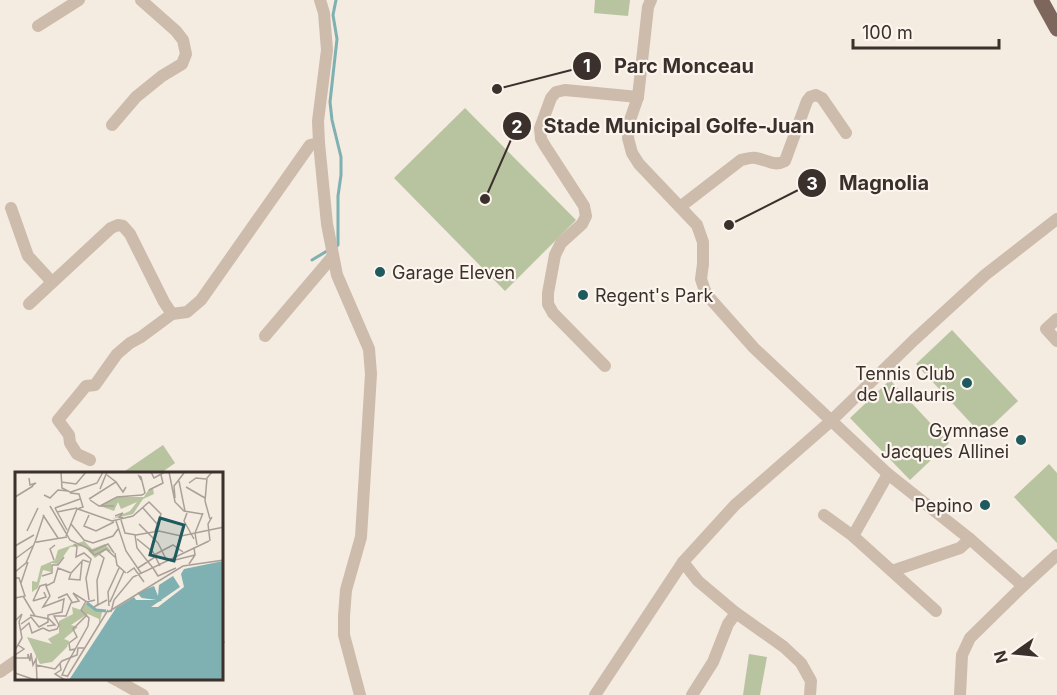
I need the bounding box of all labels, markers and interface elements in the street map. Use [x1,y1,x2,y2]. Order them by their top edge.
scale bar [853,12,998,50]
text: 100 m [862,22,913,43]
callout: Parc Monceau [572,47,765,85]
text: Parc Monceau [614,54,754,78]
text: 1 [583,55,591,76]
callout: Stade Municipal Golfe-Juan [502,107,827,145]
text: Stade Municipal Golfe-Juan [544,114,814,138]
text: 2 [511,116,523,137]
callout: Magnolia [797,164,941,202]
text: Magnolia [839,171,929,195]
text: 3 [806,173,818,194]
place label: Garage Eleven [392,262,515,283]
marker: Garage Eleven [373,265,387,279]
place label: Regent's Park [595,285,713,306]
marker: Regent's Park [576,288,590,302]
place label: Tennis Club de Vallauris [855,363,955,405]
marker: Tennis Club de Vallauris [960,376,974,390]
place label: Gymnase Jacques Allinei [881,420,1009,462]
marker: Gymnase Jacques Allinei [1014,433,1028,447]
inset map [15,472,224,680]
place label: Pepino [914,495,973,516]
marker: Pepino [978,498,992,512]
north arrow [985,623,1045,683]
text: N [989,648,1012,665]

